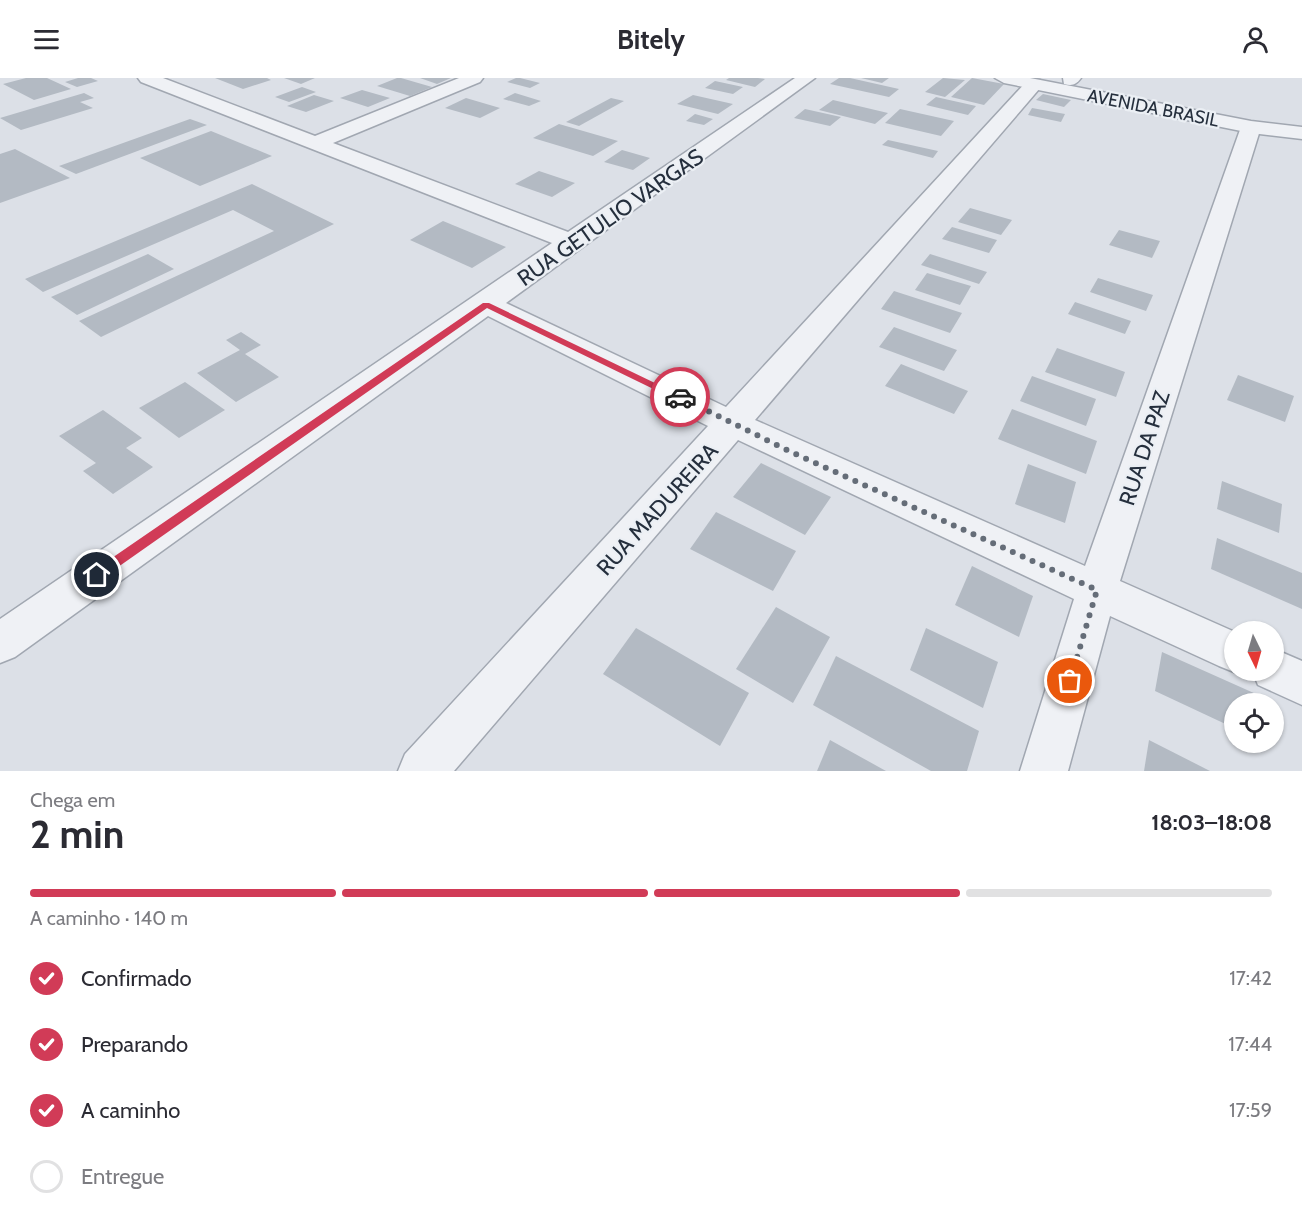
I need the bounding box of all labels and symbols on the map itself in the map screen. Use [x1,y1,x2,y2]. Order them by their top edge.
street label: AVENIDA BRASIL [1086,84,1220,132]
street label: RUA GETULIO VARGAS [512,143,709,292]
courier [650,367,710,427]
street label: RUA DA PAZ [1113,387,1176,509]
street label: RUA MADUREIRA [591,437,724,581]
pin [71,549,122,600]
north arrow [1224,621,1284,681]
pin [1044,655,1095,706]

